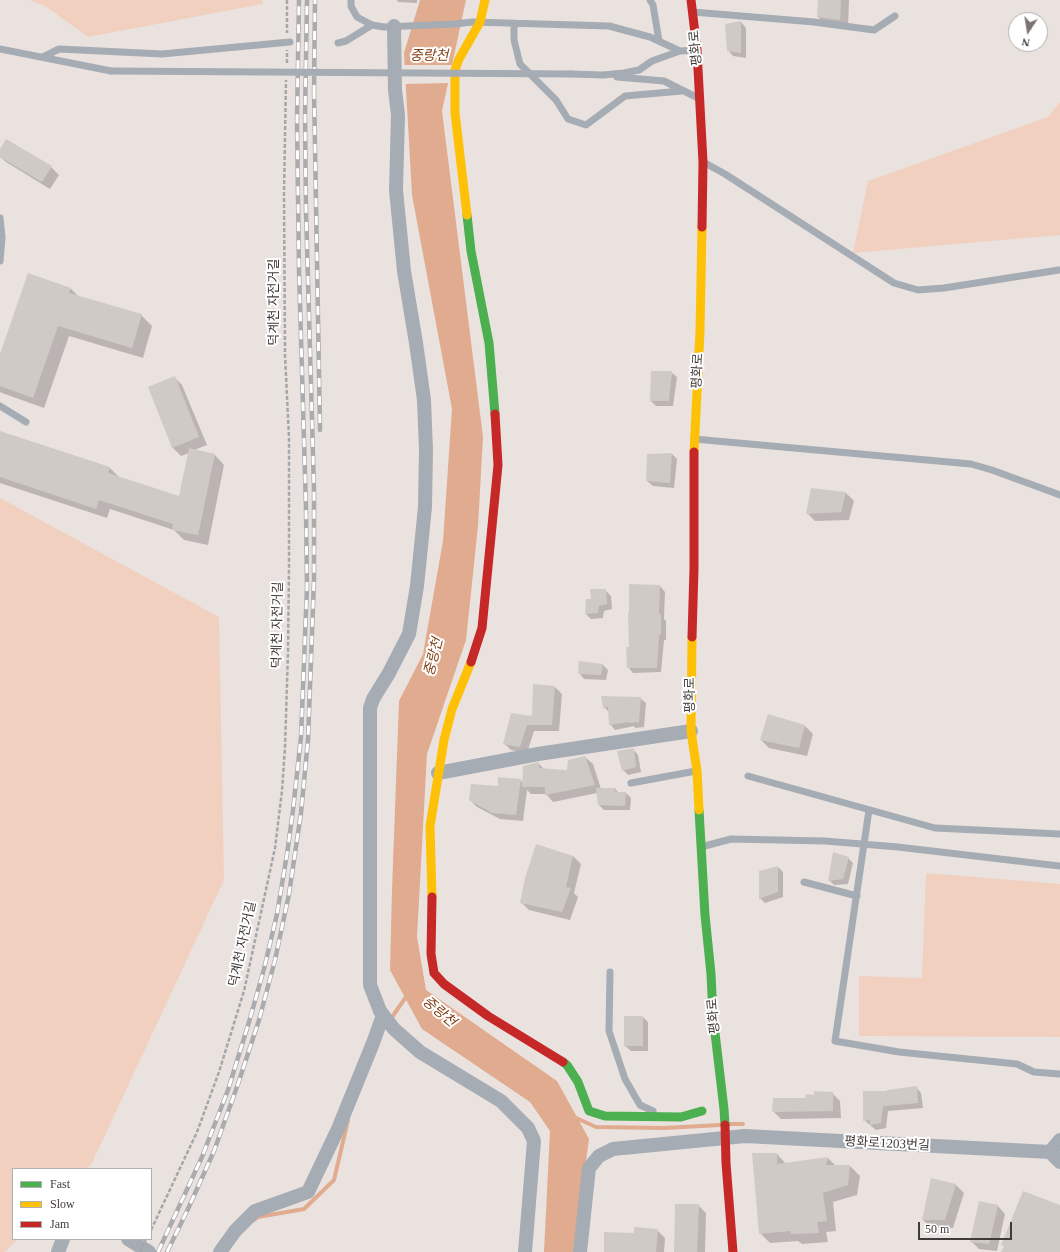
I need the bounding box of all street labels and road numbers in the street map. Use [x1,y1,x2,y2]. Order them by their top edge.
street label: 평화로 [687,29,705,67]
street label: 덕계천 자전거길 [267,259,283,345]
street label: 평화로 [689,353,707,389]
street label: 덕계천 자전거길 [269,581,287,669]
street label: 평화로 [683,677,699,713]
street label: 덕계천 자전거길 [226,900,260,988]
street label: 평화로 [705,997,723,1035]
street label: 평화로1203번길 [844,1134,930,1154]

